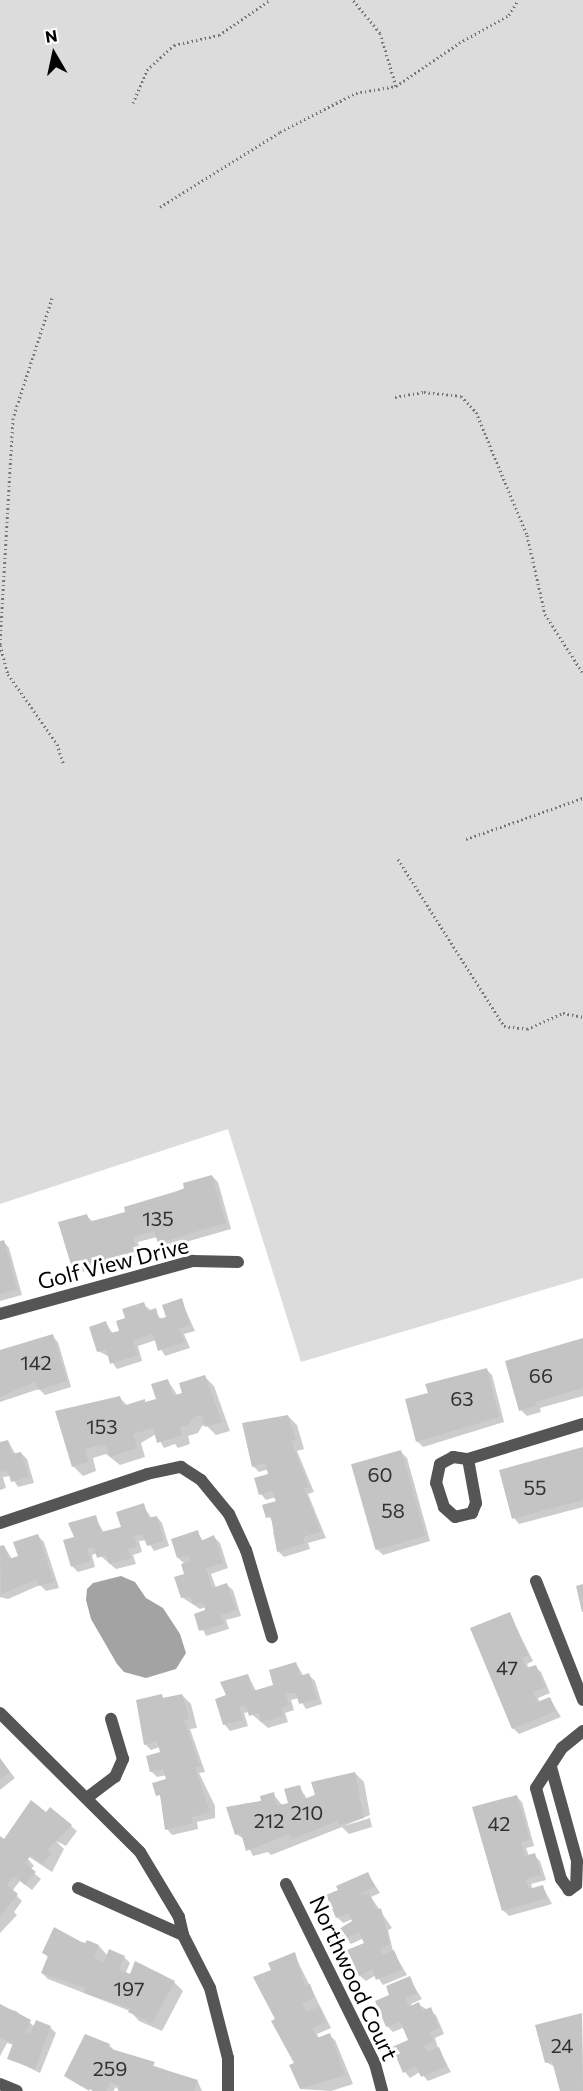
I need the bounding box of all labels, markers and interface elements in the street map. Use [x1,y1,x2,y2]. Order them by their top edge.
north arrow [24,24,84,84]
text: N [44,25,59,46]
house number: 135 [142,1206,174,1230]
street label: Golf View Drive [35,1231,191,1295]
house number: 142 [20,1350,52,1374]
house number: 66 [529,1363,553,1387]
house number: 63 [450,1386,474,1410]
house number: 153 [86,1414,118,1438]
house number: 60 [367,1462,393,1486]
house number: 55 [524,1475,546,1499]
house number: 58 [381,1498,405,1522]
house number: 47 [496,1655,518,1679]
house number: 210 [291,1800,323,1824]
house number: 212 [254,1808,284,1832]
house number: 42 [488,1811,510,1835]
street label: Northwood Court [304,1891,404,2065]
house number: 197 [113,1976,145,2000]
house number: 24 [551,2033,573,2057]
house number: 259 [93,2056,127,2080]

